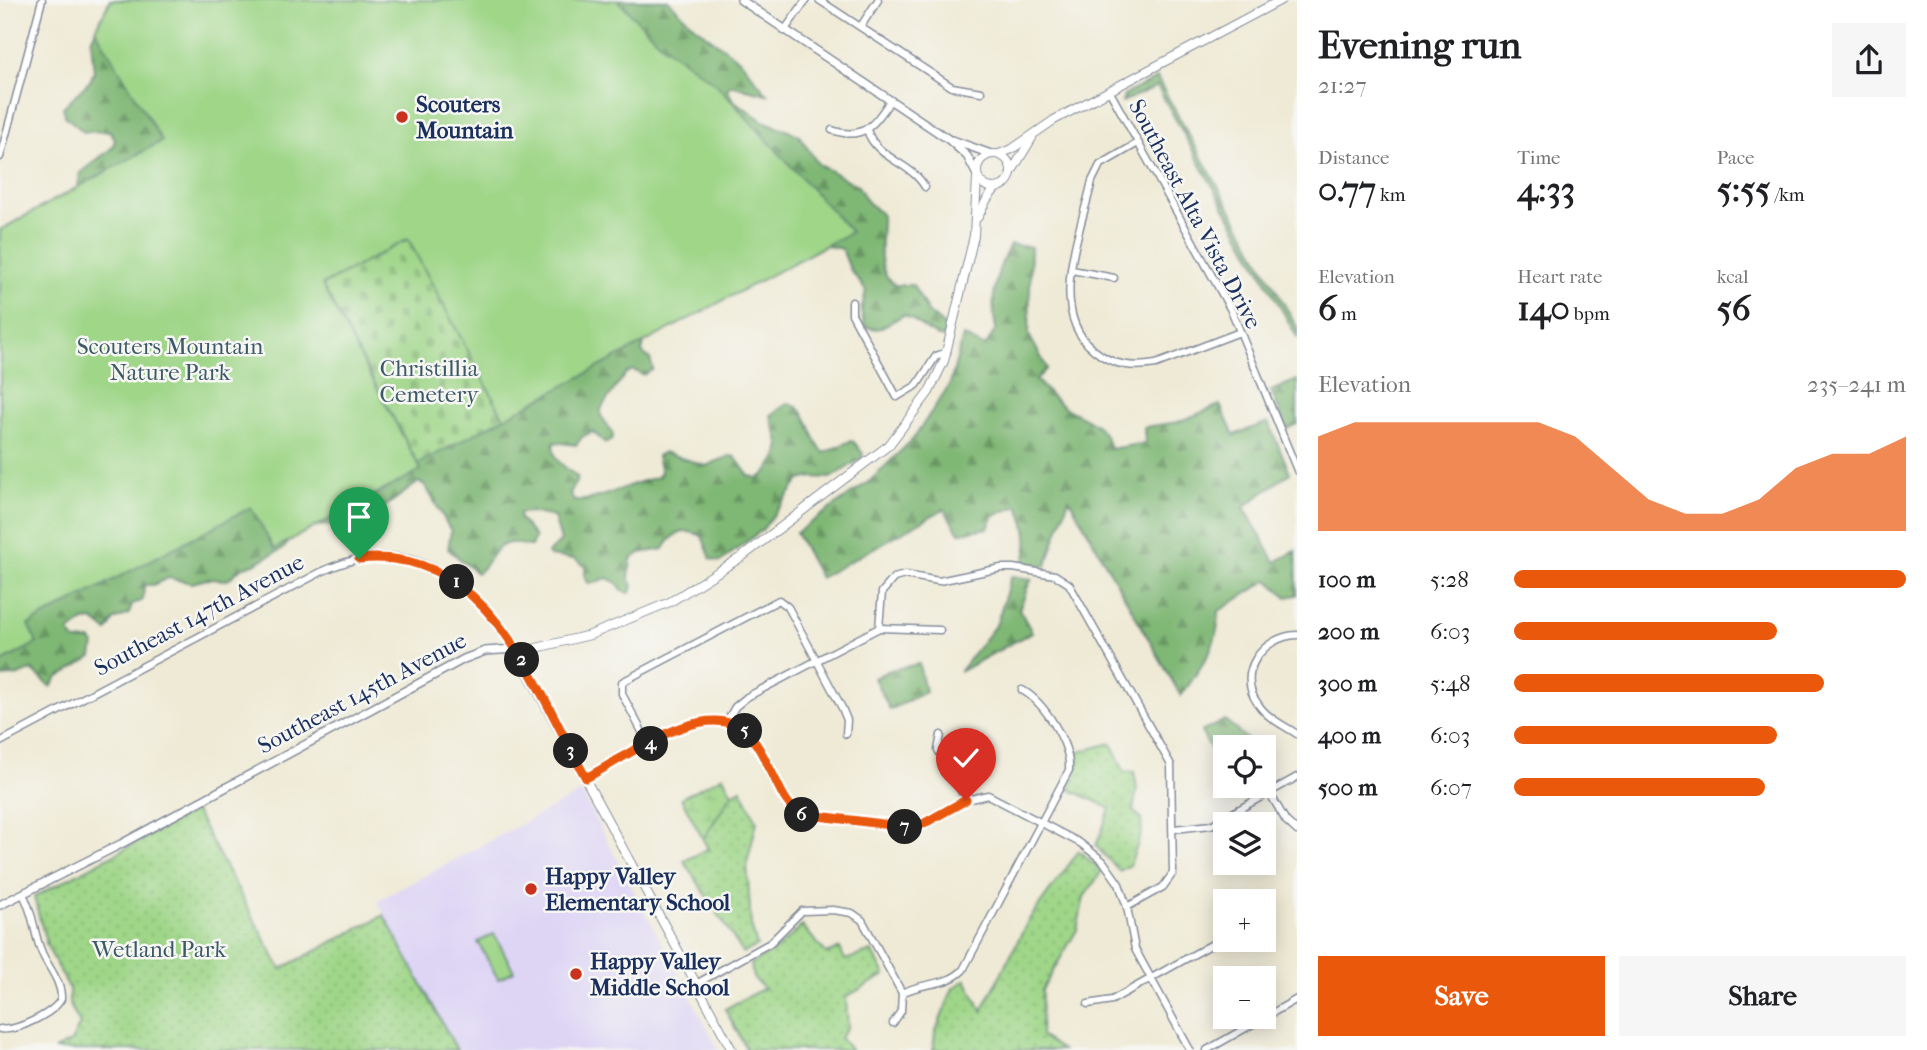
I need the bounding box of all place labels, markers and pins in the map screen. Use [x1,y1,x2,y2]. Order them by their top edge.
place label: Scouters Mountain [416,91,514,144]
marker: Scouters Mountain [394,109,410,125]
pin [329,487,389,559]
pin: 1 [440,564,475,600]
pin: 2 [504,642,540,678]
pin: 5 [728,714,762,748]
pin: 4 [634,726,668,762]
pin [936,728,996,800]
pin: 3 [554,734,588,768]
pin: 6 [784,798,820,832]
pin: 7 [888,810,922,844]
place label: Happy Valley Elementary School [545,863,731,916]
marker: Happy Valley Elementary School [523,881,539,897]
place label: Happy Valley Middle School [590,948,730,1001]
marker: Happy Valley Middle School [568,966,584,982]

